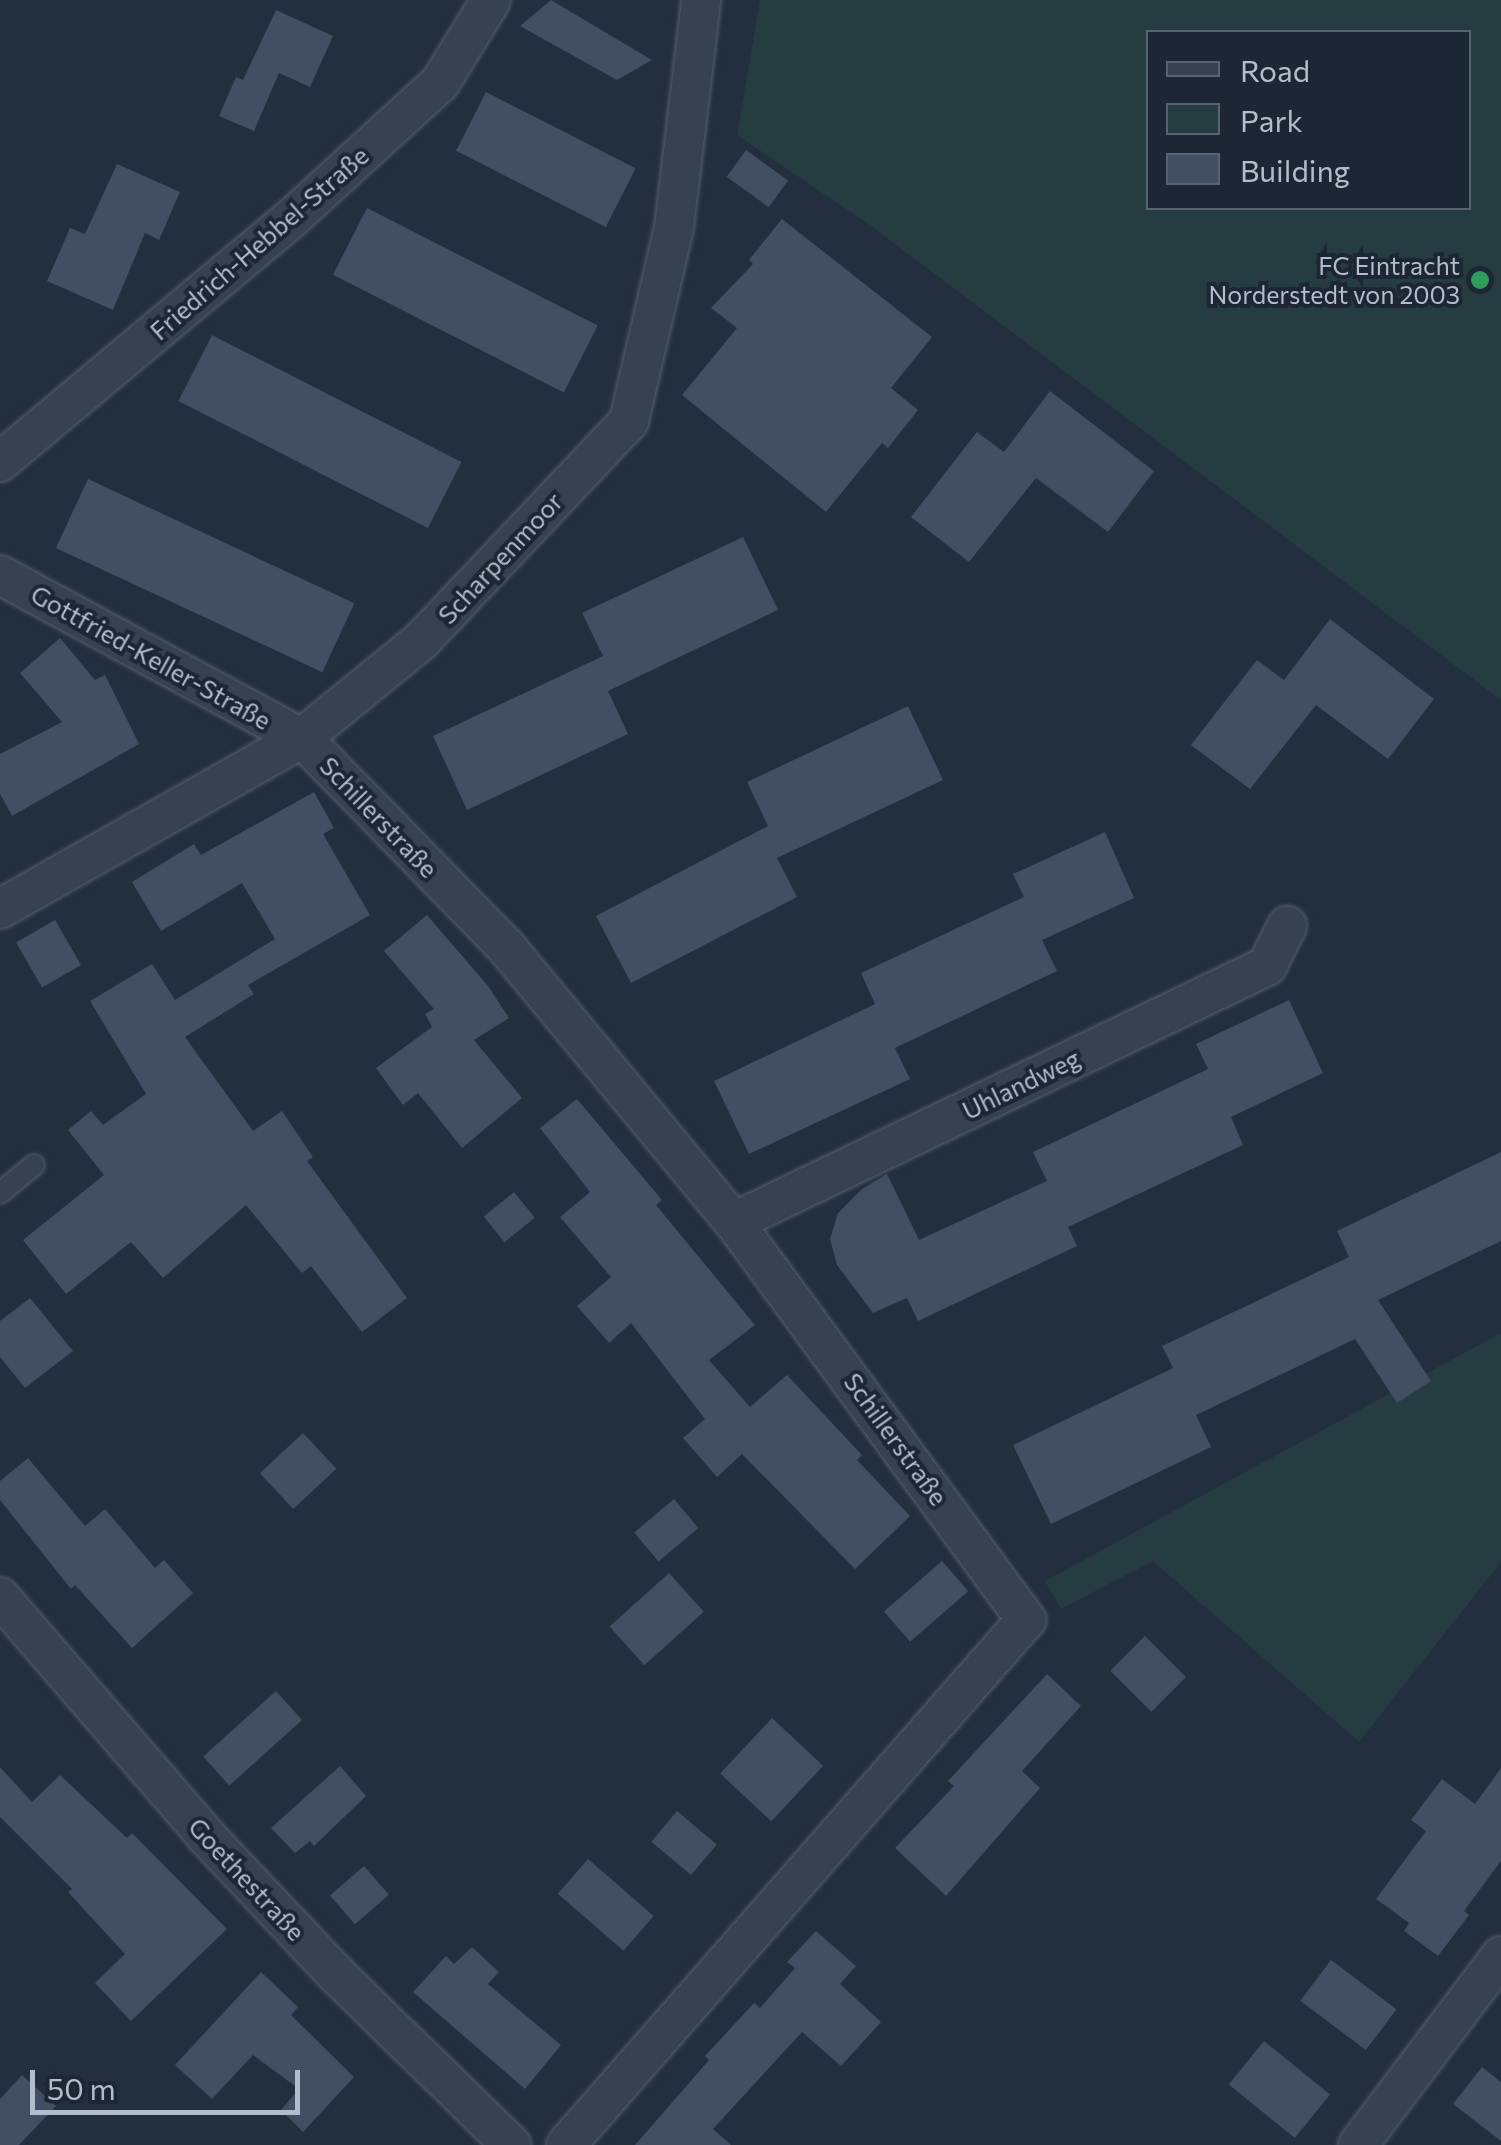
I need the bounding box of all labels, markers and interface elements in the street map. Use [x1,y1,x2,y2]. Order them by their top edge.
legend [1146,30,1471,210]
text: Road [1240,51,1310,88]
text: Park [1240,101,1303,138]
street label: Friedrich-Hebbel-Straße [144,140,374,346]
text: Building [1240,151,1350,188]
place label: FC Eintracht Norderstedt von 2003 [1208,251,1460,310]
marker: FC Eintracht Norderstedt von 2003 [1469,269,1491,291]
street label: Scharpenmoor [432,486,568,630]
street label: Gottfried-Keller-Straße [26,579,276,735]
street label: Schillerstraße [314,750,444,884]
street label: Uhlandweg [957,1043,1085,1125]
street label: Schillerstraße [838,1367,954,1511]
street label: Goethestraße [183,1811,311,1947]
scale bar [35,2050,305,2112]
text: 50 m [47,2069,116,2106]

